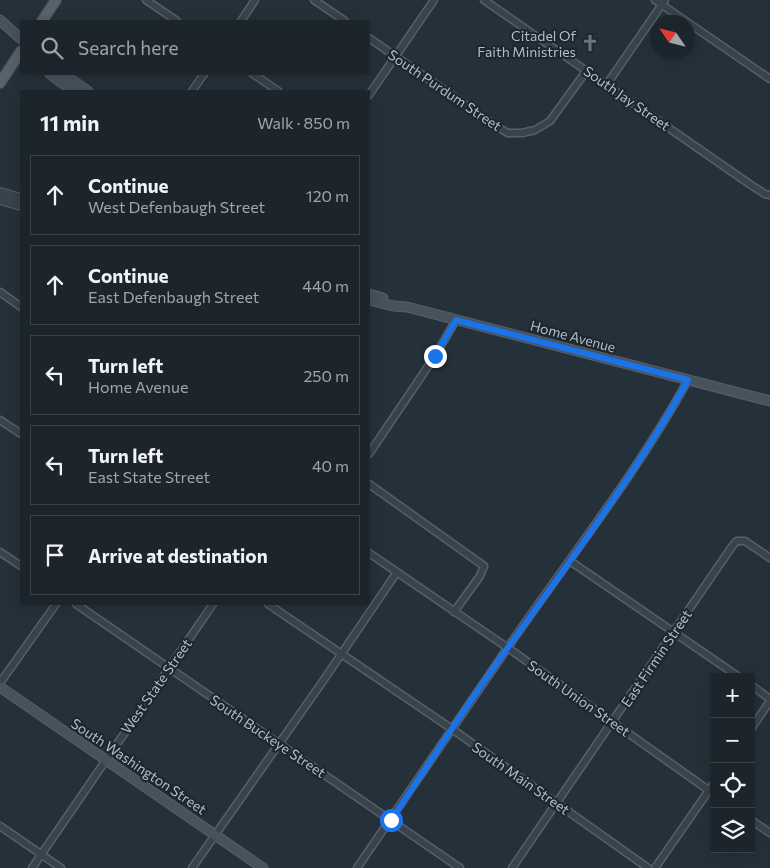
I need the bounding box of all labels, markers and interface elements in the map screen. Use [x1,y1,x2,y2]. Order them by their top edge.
north arrow [650,15,695,60]
search box [20,20,370,75]
place label: Citadel Of Faith Ministries [477,27,576,60]
church icon: Citadel Of Faith Ministries [580,33,600,53]
icon: search [38,34,66,62]
text: Search here [78,36,178,59]
street label: South Purdum Street [385,46,505,134]
street label: South Jay Street [581,62,674,134]
text: 11 min [40,110,99,135]
text: Walk · 850 m [257,113,350,132]
text: Continue [88,174,168,197]
icon: ahead [41,181,69,209]
text: 120 m [306,186,349,205]
text: West Defenbaugh Street [88,197,265,216]
text: Continue [88,264,168,287]
icon: ahead [41,271,69,299]
text: 440 m [302,276,349,295]
text: East Defenbaugh Street [88,287,259,306]
street label: Home Avenue [528,316,618,356]
route end [424,345,447,368]
text: Turn left [88,354,163,377]
icon: left [41,361,69,389]
text: 250 m [303,366,349,385]
text: Home Avenue [88,377,188,396]
text: Turn left [88,444,163,467]
icon: left [41,451,69,479]
text: 40 m [312,456,349,475]
text: East State Street [88,467,210,486]
icon: arrive [41,541,69,569]
text: Arrive at destination [88,544,268,567]
street label: East Firmin Street [617,606,695,710]
street label: West State Street [117,635,195,737]
street label: South Union Street [524,656,634,740]
map controls [710,673,755,853]
button: + [710,673,755,718]
street label: South Buckeye Street [207,691,329,781]
street label: South Washington Street [68,714,210,818]
button: − [710,718,755,763]
street label: South Main Street [469,738,573,818]
button: locate [710,763,755,808]
button: layers [710,808,755,853]
route start [380,809,403,832]

